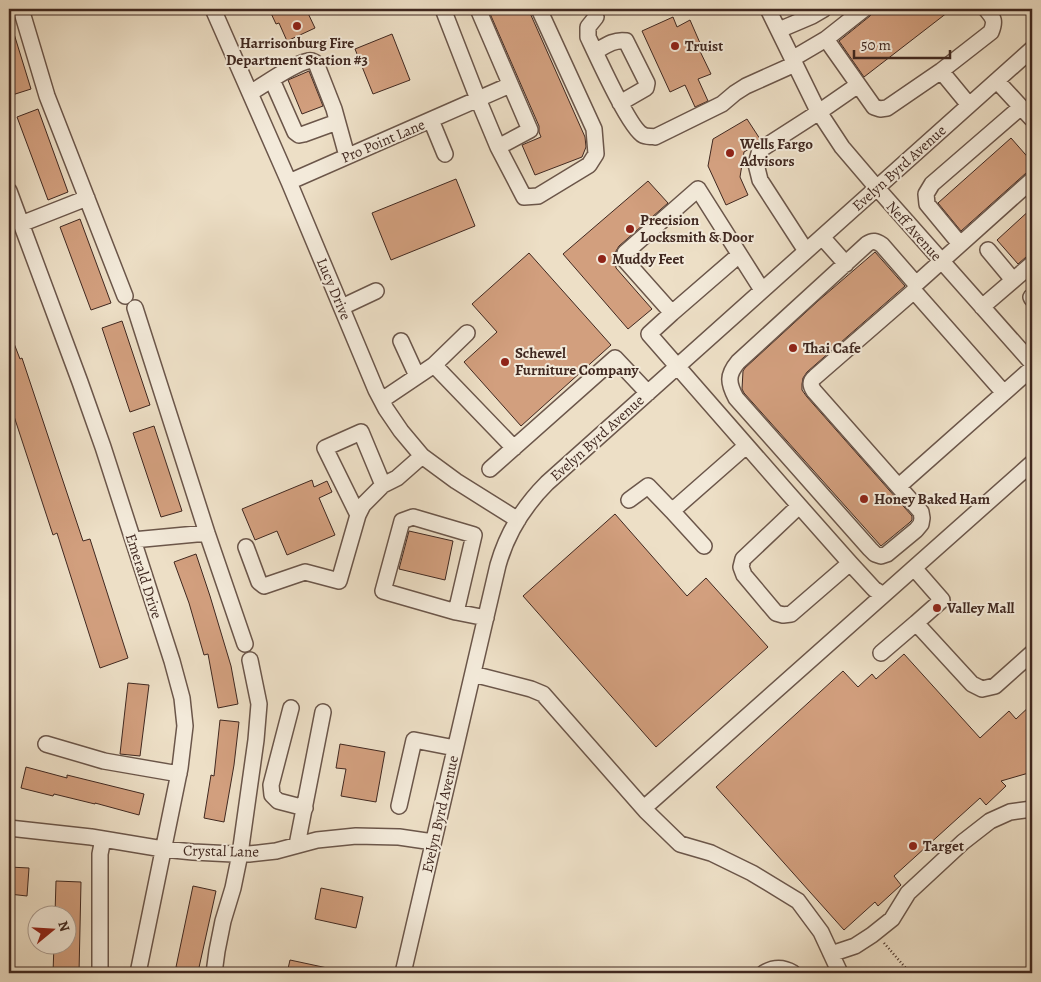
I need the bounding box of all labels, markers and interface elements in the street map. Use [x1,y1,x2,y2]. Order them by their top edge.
marker: Harrisonburg Fire Department Station #3 [291,20,303,32]
scale bar [854,28,950,60]
place label: Harrisonburg Fire Department Station #3 [226,33,368,70]
text: 50 m [861,35,891,55]
place label: Truist [685,36,723,56]
marker: Truist [669,40,681,52]
street label: Pro Point Lane [338,114,428,168]
street label: Evelyn Byrd Avenue [848,120,950,216]
place label: Wells Fargo Advisors [739,134,813,171]
marker: Wells Fargo Advisors [724,147,736,159]
street label: Neff Avenue [882,197,946,266]
place label: Precision Locksmith & Door [640,210,754,247]
marker: Precision Locksmith & Door [624,223,636,235]
place label: Muddy Feet [612,249,684,269]
marker: Muddy Feet [596,253,608,265]
street label: Lucy Drive [312,255,356,323]
place label: Thai Cafe [803,338,861,358]
marker: Thai Cafe [787,342,799,354]
place label: Schewel Furniture Company [515,343,640,380]
marker: Schewel Furniture Company [499,356,511,368]
street label: Evelyn Byrd Avenue [546,390,648,486]
place label: Honey Baked Ham [874,489,991,509]
marker: Honey Baked Ham [858,493,870,505]
street label: Emerald Drive [121,531,167,621]
place label: Valley Mall [946,598,1015,618]
marker: Valley Mall [931,602,943,614]
street label: Evelyn Byrd Avenue [417,753,463,875]
place label: Target [923,836,964,856]
street label: Crystal Lane [183,840,259,862]
marker: Target [907,840,919,852]
north arrow [28,904,78,954]
text: N [53,918,74,934]

